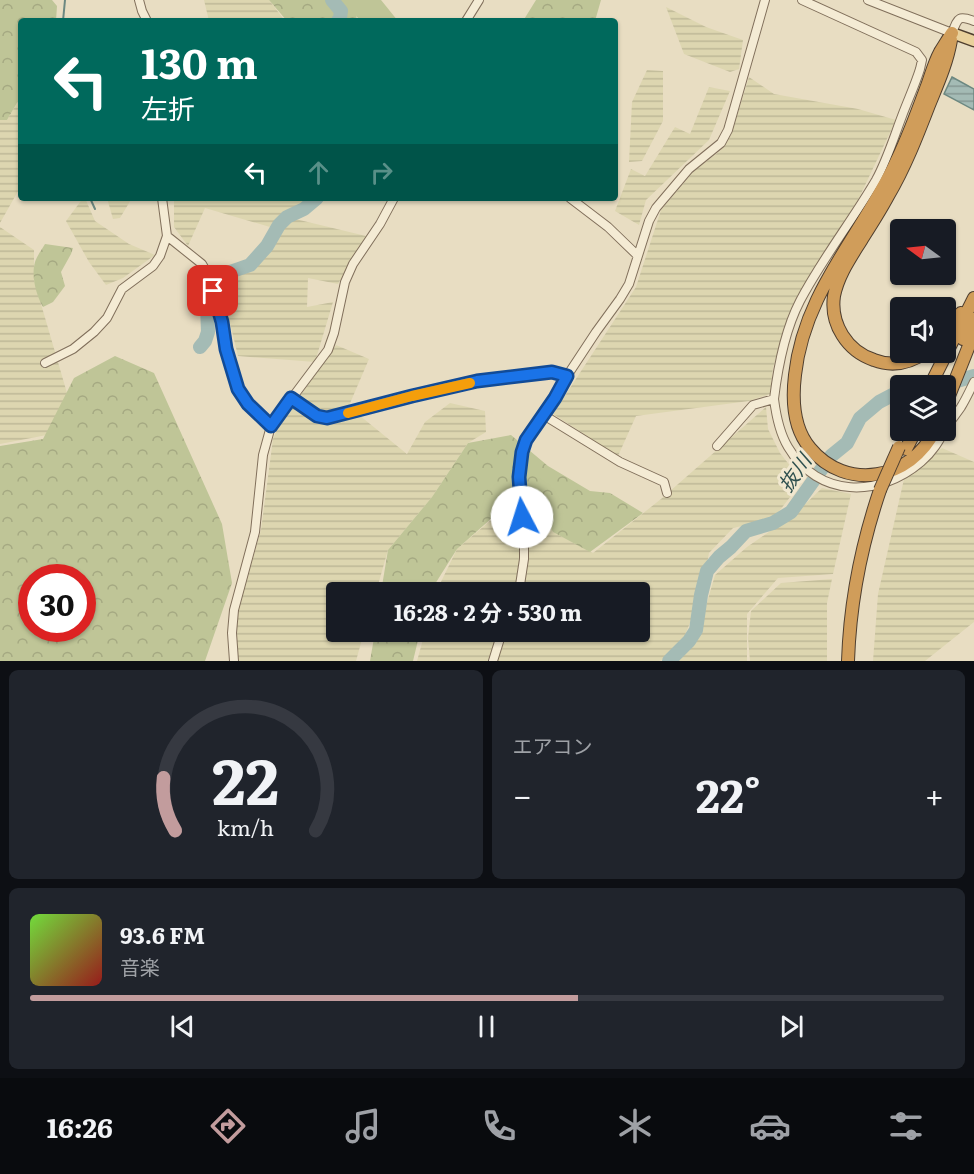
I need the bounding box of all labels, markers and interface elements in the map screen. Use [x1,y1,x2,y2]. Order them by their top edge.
text: 130 m [141,30,258,92]
icon: left [42,42,120,120]
text: 左折 [141,87,195,127]
icon: left [239,156,272,189]
icon: ahead [302,156,335,189]
icon: right [365,156,398,189]
north arrow [890,219,956,285]
map controls [890,219,956,441]
pin [187,265,238,316]
icon: arrive [196,274,229,307]
button: sound [890,297,956,363]
button: layers [890,375,956,441]
water label: 抜川 [770,445,818,497]
position arrow [490,485,554,549]
speed limit sign: 30 [18,564,96,642]
text: 16:28 · 2 分 · 530 m [394,595,582,628]
text: エアコン [513,730,593,760]
text: 22 [212,732,279,824]
text: 22° [696,760,761,827]
text: − [513,769,532,818]
text: + [925,769,944,818]
text: km/h [217,812,274,844]
text: 93.6 FM [120,918,205,951]
text: 音楽 [120,951,160,981]
icon: previous [166,1010,199,1043]
icon: pause [470,1010,503,1043]
icon: next [775,1010,808,1043]
icon: directions [207,1105,249,1147]
icon: music [342,1105,384,1147]
icon: phone [478,1105,520,1147]
icon: climate [614,1105,656,1147]
icon: car [749,1105,791,1147]
icon: filters [885,1105,927,1147]
text: 16:26 [47,1106,113,1146]

